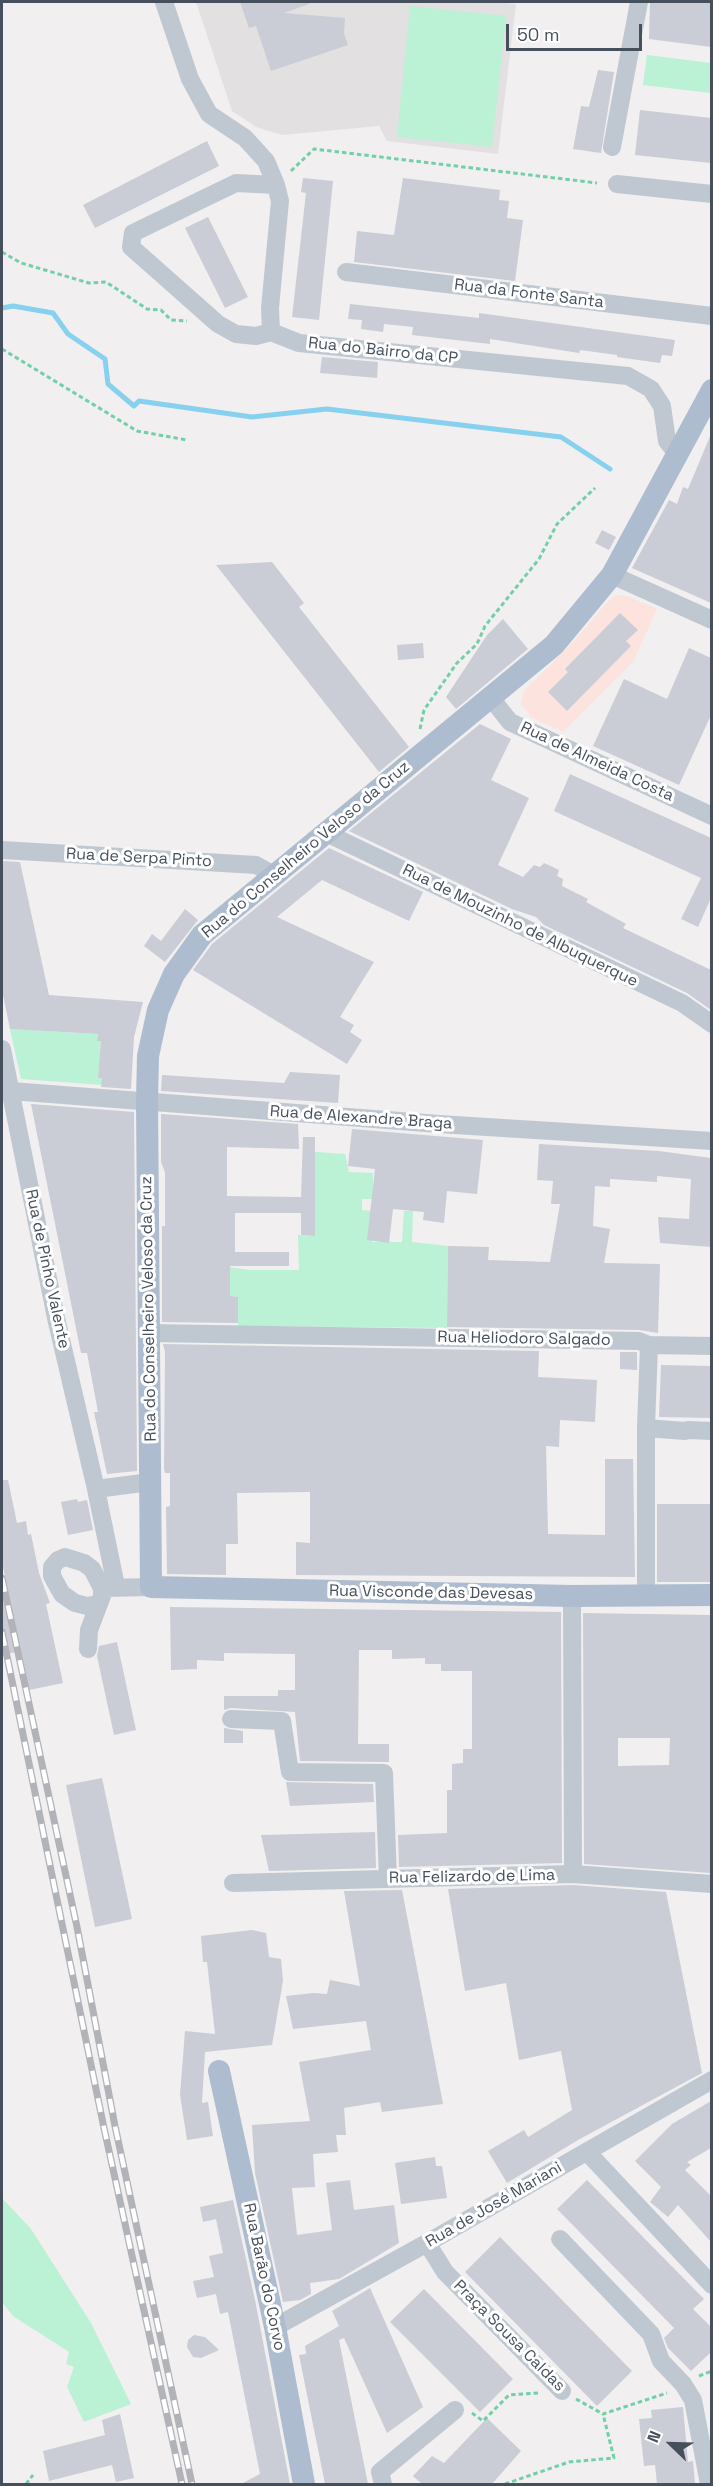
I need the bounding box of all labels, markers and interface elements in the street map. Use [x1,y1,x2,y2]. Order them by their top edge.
scale bar [509,12,646,50]
text: 50 m [517,23,559,46]
street label: Rua da Fonte Santa [453,275,605,313]
street label: Rua do Bairro da CP [307,334,459,368]
street label: Rua de Almeida Costa [517,718,677,806]
street label: Rua do Conselheiro Veloso da Cruz [198,757,414,943]
street label: Rua de Serpa Pinto [66,845,212,871]
street label: Rua de Mouzinho de Albuquerque [399,861,641,991]
street label: Rua de Alexandre Braga [269,1102,453,1134]
street label: Rua do Conselheiro Veloso da Cruz [137,1176,161,1442]
street label: Rua de Pinho Valente [21,1188,73,1350]
street label: Rua Heliodoro Salgado [437,1328,611,1350]
street label: Rua Visconde das Devesas [329,1582,533,1604]
street label: Rua Felizardo de Lima [389,1866,555,1888]
street label: Rua de José Mariani [423,2158,565,2252]
street label: Rua Barão do Corvo [239,2201,289,2353]
street label: Praça Sousa Caldas [449,2276,569,2396]
north arrow [641,2414,701,2474]
text: N [642,2428,666,2446]

